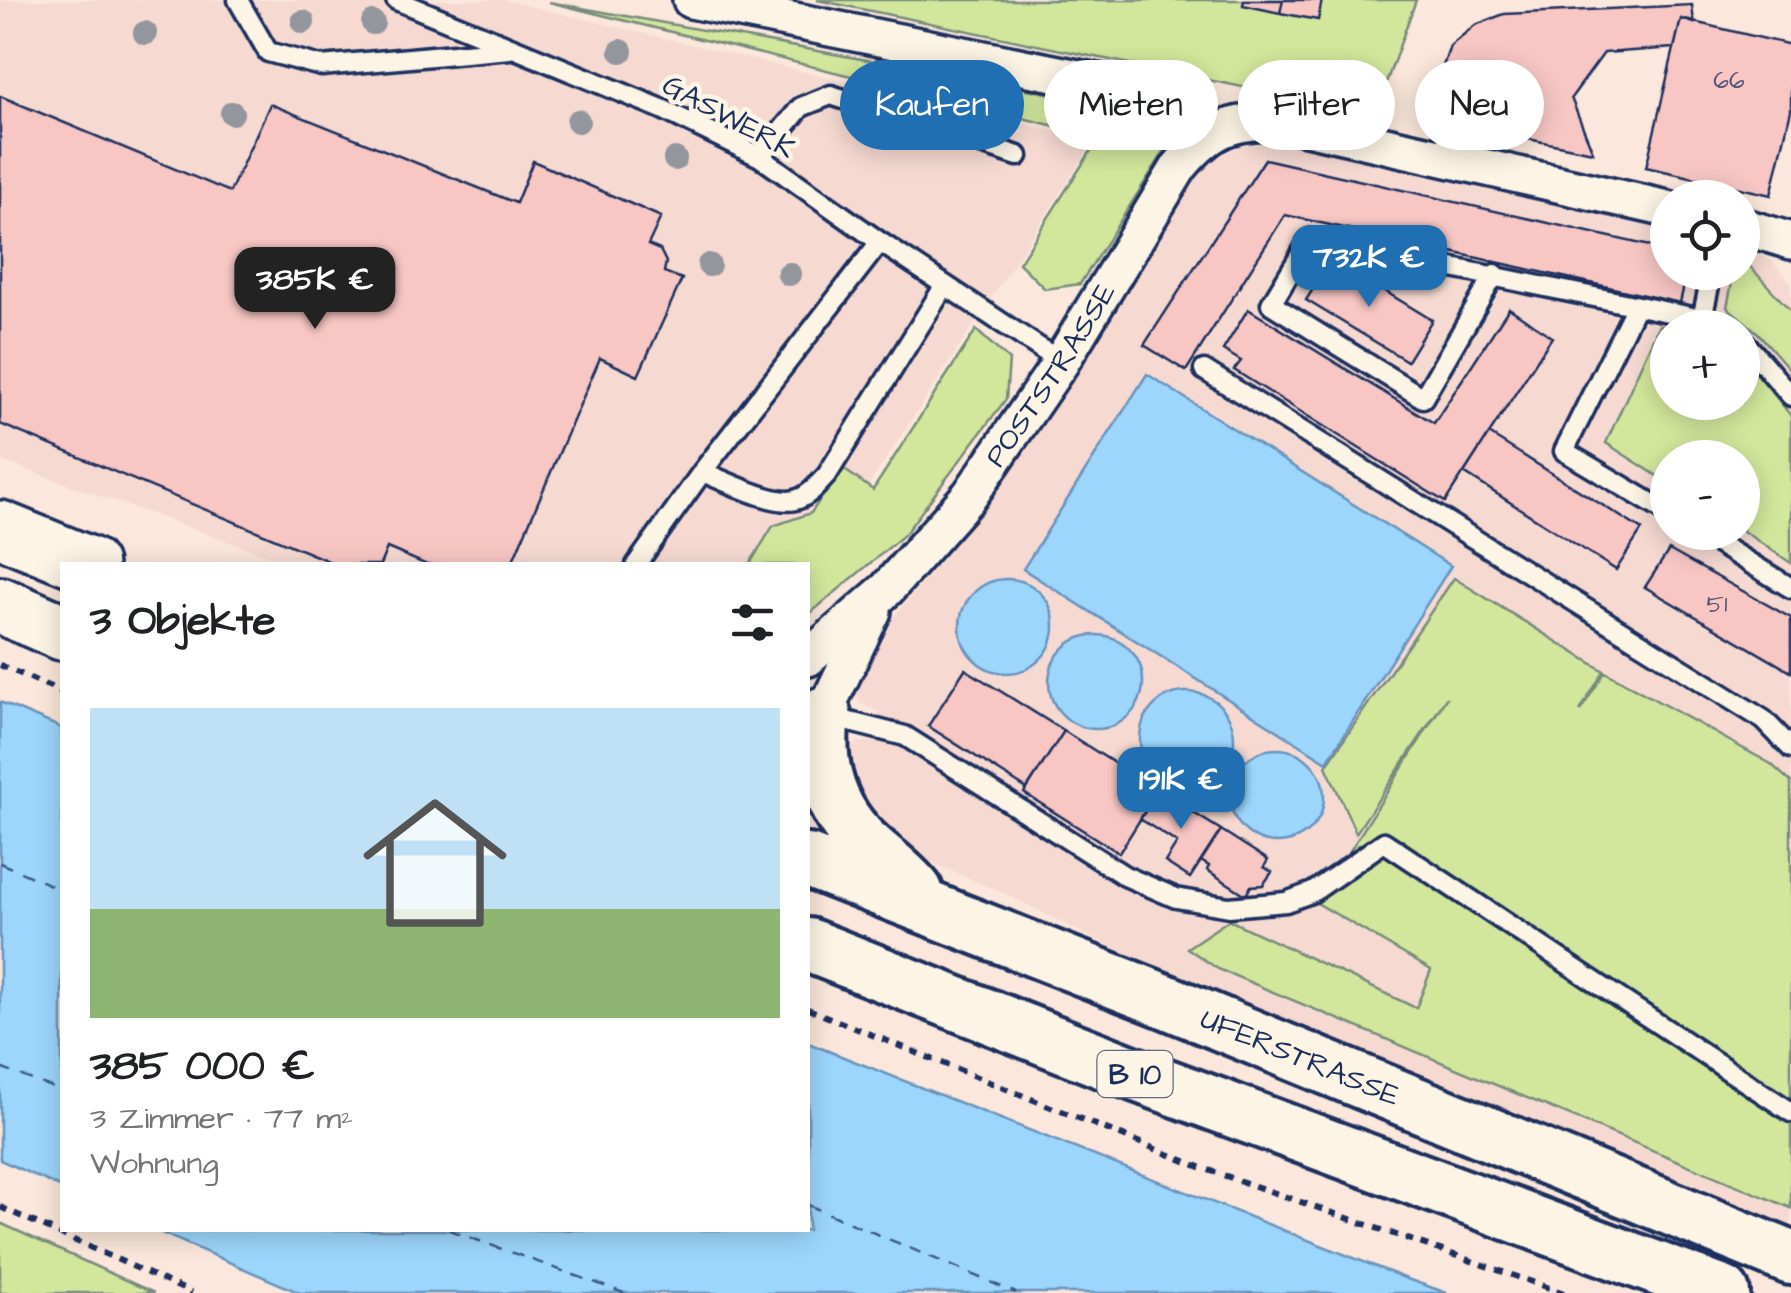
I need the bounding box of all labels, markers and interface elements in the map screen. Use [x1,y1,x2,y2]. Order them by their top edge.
chip: Kaufen [840,60,1024,150]
chip: Mieten [1044,60,1218,150]
chip: Filter [1238,60,1395,150]
chip: Neu [1415,60,1544,150]
house number: 66 [1713,63,1745,98]
street label: GASWERK [655,64,802,169]
map controls [1650,180,1760,550]
button: locate [1650,180,1760,290]
pin: 732K € [1288,225,1450,310]
text: 732K € [1313,235,1425,280]
pin: 385K € [234,247,396,332]
text: 385K € [256,257,374,302]
street label: POSTSTRASSE [975,275,1126,476]
button: + [1650,310,1760,420]
button: − [1650,440,1760,550]
house number: 51 [1707,587,1727,622]
text: 3 Objekte [90,593,276,651]
icon: filters [725,595,780,650]
pin: 191K € [1100,747,1262,832]
text: 191K € [1139,757,1223,802]
icon: home [345,773,525,953]
street label: UFERSTRASSE [1194,998,1406,1117]
text: 385 000 € [90,1038,315,1096]
road number: B 10 [1098,1051,1172,1097]
text: 3 Zimmer · 77 m² [90,1096,353,1141]
text: Wohnung [90,1141,219,1186]

